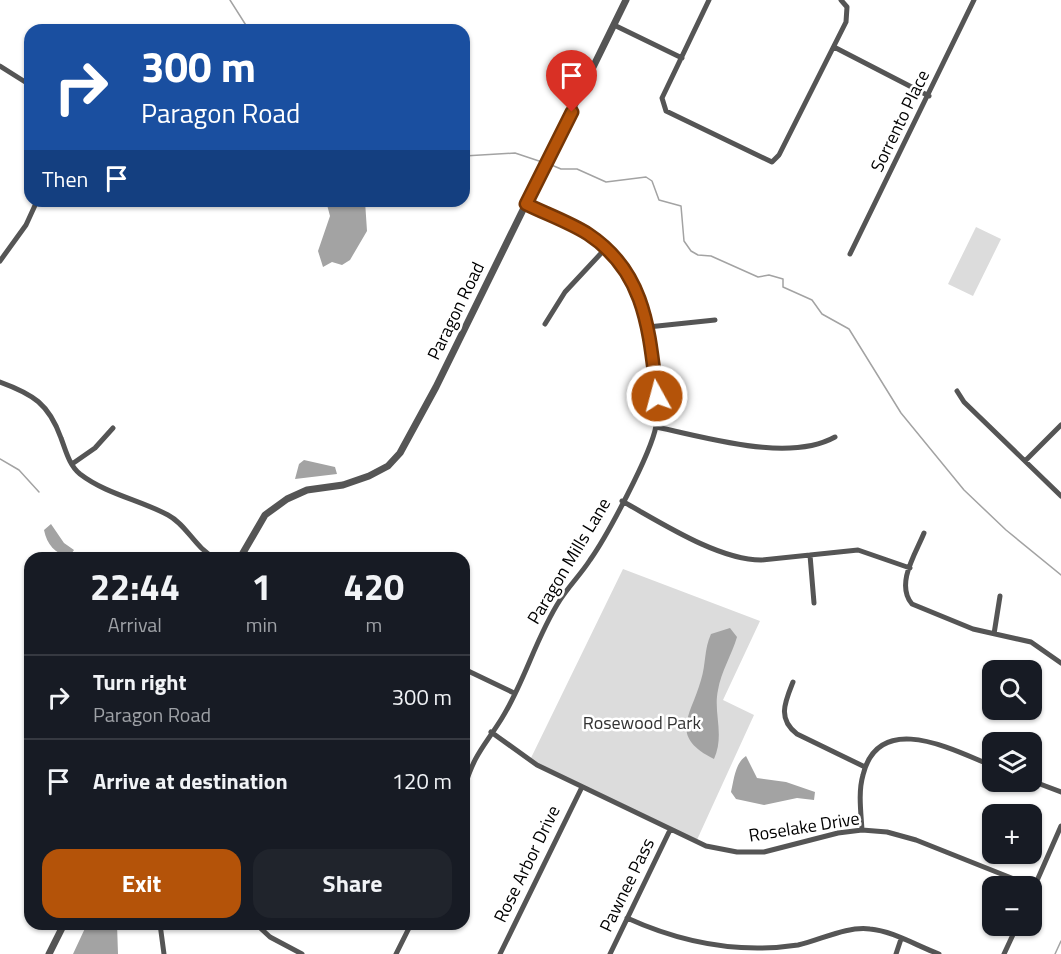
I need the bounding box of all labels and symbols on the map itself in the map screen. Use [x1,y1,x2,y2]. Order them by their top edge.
pin [546,50,597,112]
street label: Sorrento Place [863,65,936,176]
street label: Paragon Road [420,257,491,364]
position arrow [625,364,689,428]
street label: Paragon Mills Lane [520,492,617,629]
park label: Rosewood Park [583,709,702,736]
street label: Rose Arbor Drive [487,801,567,927]
street label: Roselake Drive [747,804,861,849]
street label: Pawnee Pass [592,833,661,936]

